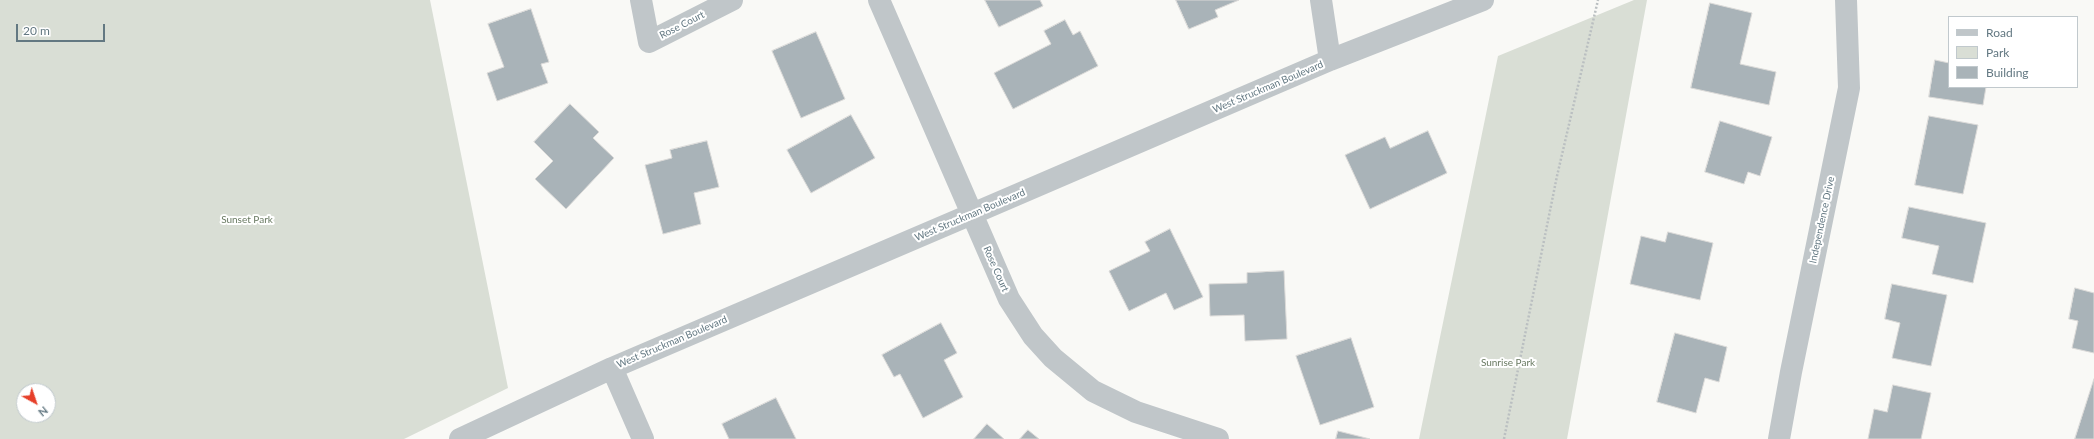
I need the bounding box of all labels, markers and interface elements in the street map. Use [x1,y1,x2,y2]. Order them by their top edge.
street label: Rose Court [658,9,706,41]
scale bar [18,16,107,42]
legend [1948,16,2078,88]
text: 20 m [23,23,50,38]
text: Road [1986,25,2013,40]
text: Park [1986,45,2009,60]
street label: West Struckman Boulevard [1211,58,1325,116]
text: Building [1986,65,2029,80]
street label: Independence Drive [1807,175,1837,265]
street label: West Struckman Boulevard [913,186,1027,244]
park label: Sunset Park [221,214,273,226]
street label: Rose Court [981,244,1011,294]
street label: West Struckman Boulevard [615,313,729,371]
park label: Sunrise Park [1481,357,1535,369]
north arrow [16,383,56,423]
text: N [36,404,51,420]

